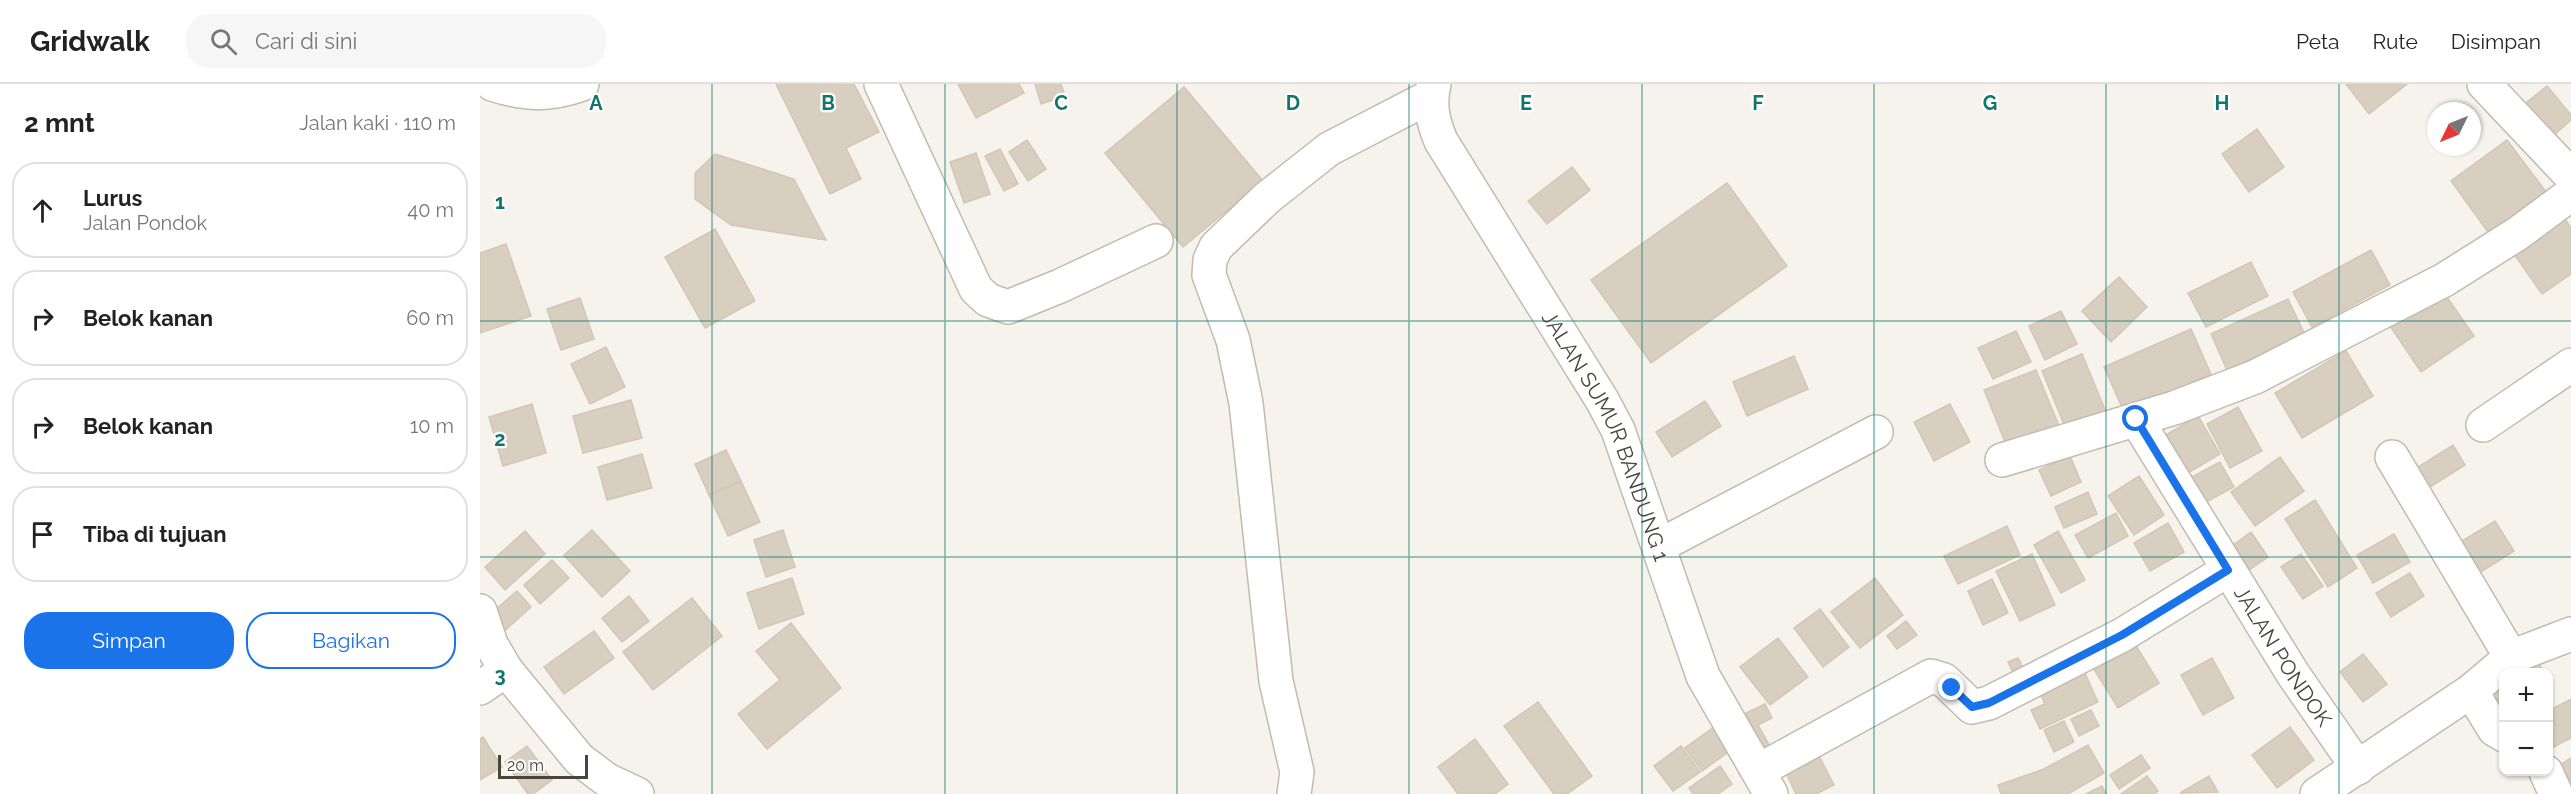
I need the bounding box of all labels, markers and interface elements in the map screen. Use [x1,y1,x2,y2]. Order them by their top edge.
search box [186,14,606,68]
text: Gridwalk [30,25,150,58]
icon: search [207,25,240,58]
text: Cari di sini [255,28,357,54]
text: Peta [2296,29,2340,54]
text: Rute [2373,29,2418,54]
text: Disimpan [2451,29,2541,54]
text: A [589,91,603,115]
text: B [821,91,835,115]
text: C [1054,91,1068,115]
text: D [1286,91,1300,115]
text: E [1520,91,1532,115]
text: F [1752,91,1764,115]
text: G [1983,91,1997,115]
text: H [2215,91,2229,115]
north arrow [2427,102,2481,156]
text: 2 mnt [24,108,95,138]
text: Jalan kaki · 110 m [299,111,456,135]
text: Lurus [83,185,142,211]
text: 1 [495,190,505,214]
icon: ahead [26,194,59,227]
text: 40 m [407,198,454,222]
text: Jalan Pondok [83,211,207,235]
icon: right [26,302,59,335]
text: Belok kanan [83,305,213,331]
text: 60 m [406,306,454,330]
street label: JALAN SUMUR BANDUNG 1 [1537,306,1675,564]
route start [2122,405,2148,431]
icon: right [26,410,59,443]
text: Belok kanan [83,413,213,439]
text: 10 m [410,414,454,438]
text: 2 [494,427,506,451]
icon: arrive [26,518,59,551]
text: Tiba di tujuan [83,521,226,547]
street label: JALAN PONDOK [2229,581,2338,731]
button: Simpan [24,612,234,669]
button: Bagikan [246,612,456,669]
text: 3 [494,663,506,687]
map controls [2499,668,2553,776]
button: + [2499,668,2553,722]
route end [1938,674,1964,700]
button: − [2499,722,2553,776]
scale bar [498,752,588,780]
text: 20 m [507,756,544,775]

